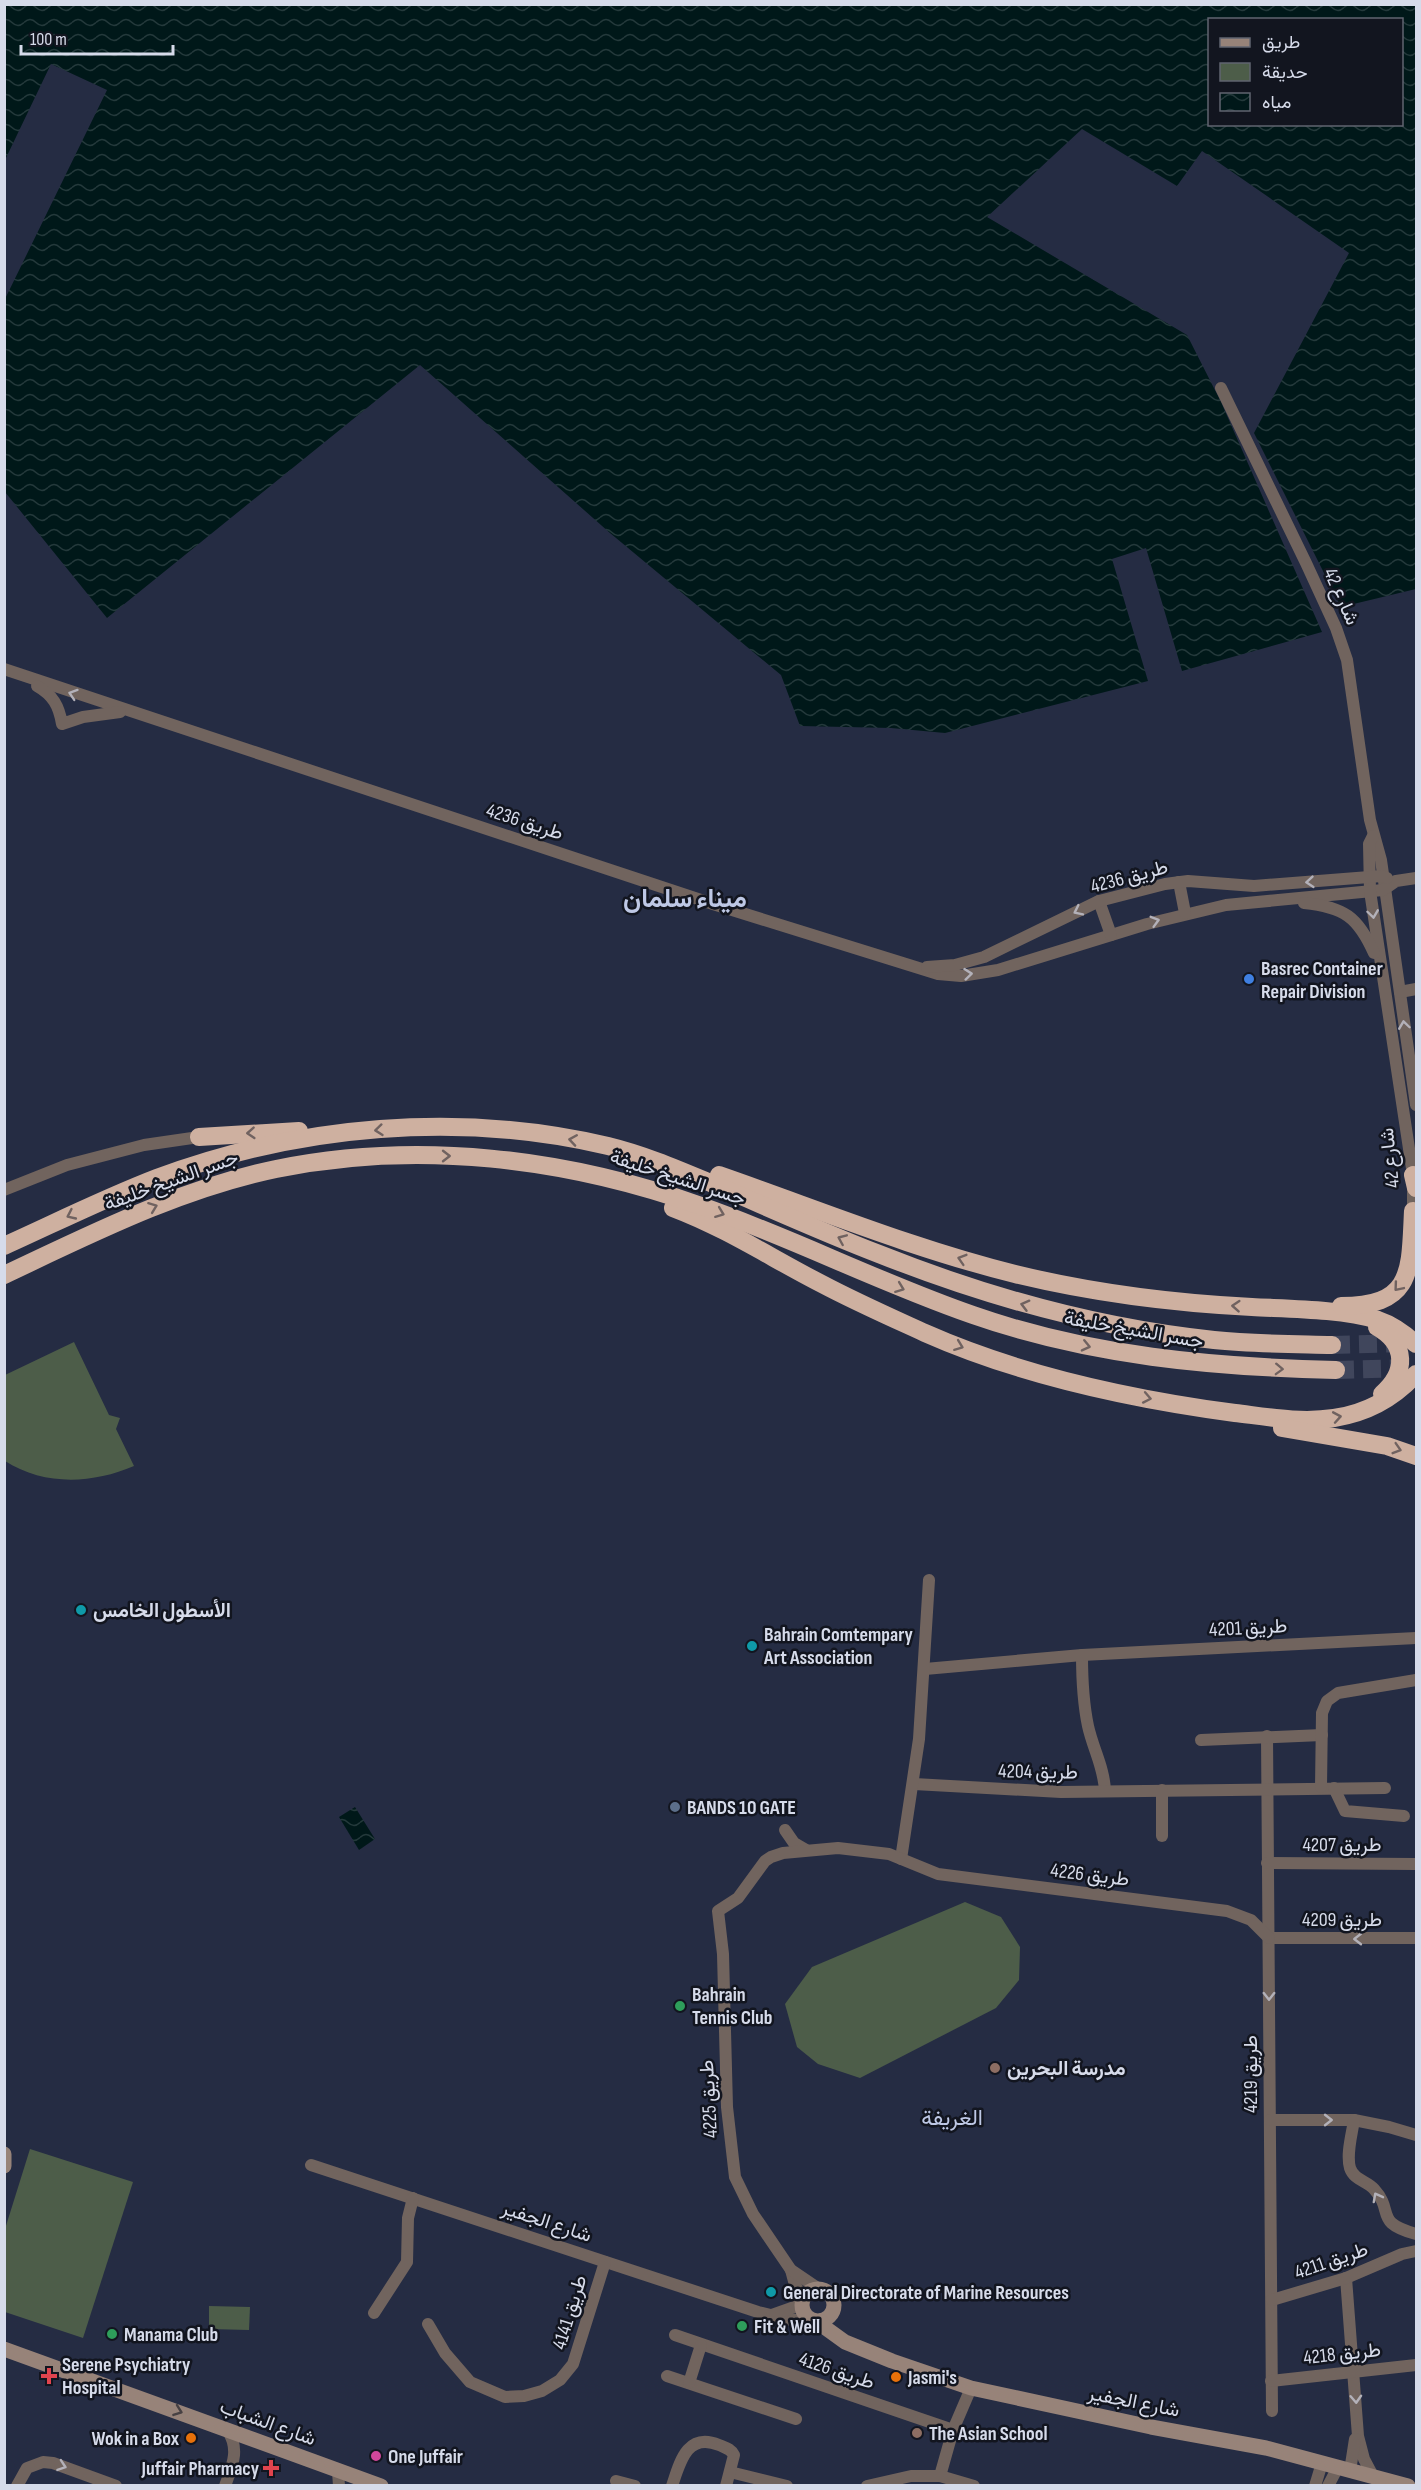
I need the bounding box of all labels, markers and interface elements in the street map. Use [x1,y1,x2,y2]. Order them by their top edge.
scale bar [21,18,172,56]
legend [1208,18,1403,126]
text: 100 m [30,29,67,50]
text: طريق [1262,32,1300,53]
text: حديقة [1262,62,1308,83]
text: مياه [1262,92,1291,113]
street label: شارع 42 [1317,564,1364,629]
one-way arrow [69,688,79,701]
street label: طريق 4236 [483,798,566,846]
street label: طريق 4236 [1088,855,1171,899]
one-way arrow [1306,875,1315,888]
district label: ميناء سلمان [623,884,747,915]
one-way arrow [1074,904,1085,915]
one-way arrow [1367,910,1379,919]
one-way arrow [1150,916,1160,929]
place label: Basrec Container Repair Division [1261,957,1383,1004]
one-way arrow [964,969,973,981]
marker: Basrec Container Repair Division [1242,972,1256,986]
one-way arrow [1399,1020,1411,1029]
one-way arrow [374,1123,383,1136]
one-way arrow [246,1126,255,1139]
street label: شارع 42 [1375,1127,1406,1189]
one-way arrow [568,1134,577,1146]
street label: جسر الشيخ خليفة [607,1145,748,1212]
street label: جسر الشيخ خليفة [101,1146,242,1217]
one-way arrow [442,1150,451,1162]
one-way arrow [147,1202,158,1214]
one-way arrow [714,1205,725,1218]
one-way arrow [67,1208,78,1220]
one-way arrow [837,1234,848,1246]
one-way arrow [957,1254,968,1266]
one-way arrow [894,1280,905,1293]
one-way arrow [1394,1280,1405,1291]
one-way arrow [1020,1300,1031,1312]
one-way arrow [1232,1300,1241,1313]
street label: جسر الشيخ خليفة [1062,1306,1205,1355]
one-way arrow [1081,1338,1091,1351]
one-way arrow [953,1339,964,1351]
one-way arrow [1275,1362,1284,1375]
one-way arrow [1141,1391,1151,1404]
one-way arrow [1332,1411,1342,1424]
one-way arrow [1391,1441,1402,1454]
place label: الأسطول الخامس [93,1599,231,1623]
marker: الأسطول الخامس [74,1603,88,1617]
street label: طريق 4201 [1208,1614,1288,1642]
place label: Bahrain Comtempary Art Association [763,1623,914,1670]
marker: Bahrain Comtempary Art Association [745,1639,759,1653]
street label: طريق 4204 [998,1759,1078,1785]
place label: BANDS 10 GATE [687,1796,796,1820]
marker: BANDS 10 GATE [668,1800,682,1814]
street label: طريق 4207 [1302,1833,1382,1857]
street label: طريق 4226 [1049,1858,1131,1892]
street label: طريق 4209 [1302,1908,1382,1932]
one-way arrow [1354,1933,1363,1945]
place label: Bahrain Tennis Club [692,1983,772,2030]
one-way arrow [1263,1992,1275,2001]
marker: Bahrain Tennis Club [673,1999,687,2013]
street label: طريق 4219 [1239,2035,1263,2113]
place label: مدرسة البحرين [1007,2057,1126,2081]
street label: طريق 4225 [695,2059,723,2139]
marker: مدرسة البحرين [988,2061,1002,2075]
district label: الغريفة [921,2105,983,2132]
one-way arrow [1324,2114,1333,2126]
one-way arrow [1373,2192,1385,2203]
street label: شارع الجفير [497,2196,595,2249]
street label: طريق 4211 [1291,2237,1371,2285]
street label: طريق 4141 [547,2272,593,2352]
place label: General Directorate of Marine Resources [783,2281,1069,2305]
marker: General Directorate of Marine Resources [764,2285,778,2299]
place label: Fit & Well [754,2315,820,2339]
marker: Fit & Well [735,2319,749,2333]
place label: Manama Club [124,2323,218,2347]
marker: Manama Club [105,2327,119,2341]
street label: طريق 4218 [1302,2338,1382,2370]
street label: طريق 4126 [796,2347,878,2395]
place label: Serene Psychiatry Hospital [62,2353,191,2400]
place label: Jasmi's [907,2366,957,2390]
marker: Serene Psychiatry Hospital [40,2367,58,2385]
marker: Jasmi's [889,2370,903,2384]
street label: شارع الجفير [1085,2381,1182,2424]
one-way arrow [1349,2394,1362,2403]
street label: شارع الشباب [216,2395,319,2452]
one-way arrow [172,2404,183,2417]
place label: The Asian School [929,2422,1048,2446]
marker: The Asian School [910,2426,924,2440]
place label: Wok in a Box [91,2427,180,2451]
marker: Wok in a Box [184,2431,198,2445]
place label: One Juffair [388,2445,463,2469]
marker: One Juffair [369,2449,383,2463]
place label: Juffair Pharmacy [140,2457,260,2481]
one-way arrow [56,2459,67,2472]
marker: Juffair Pharmacy [264,2461,278,2475]

